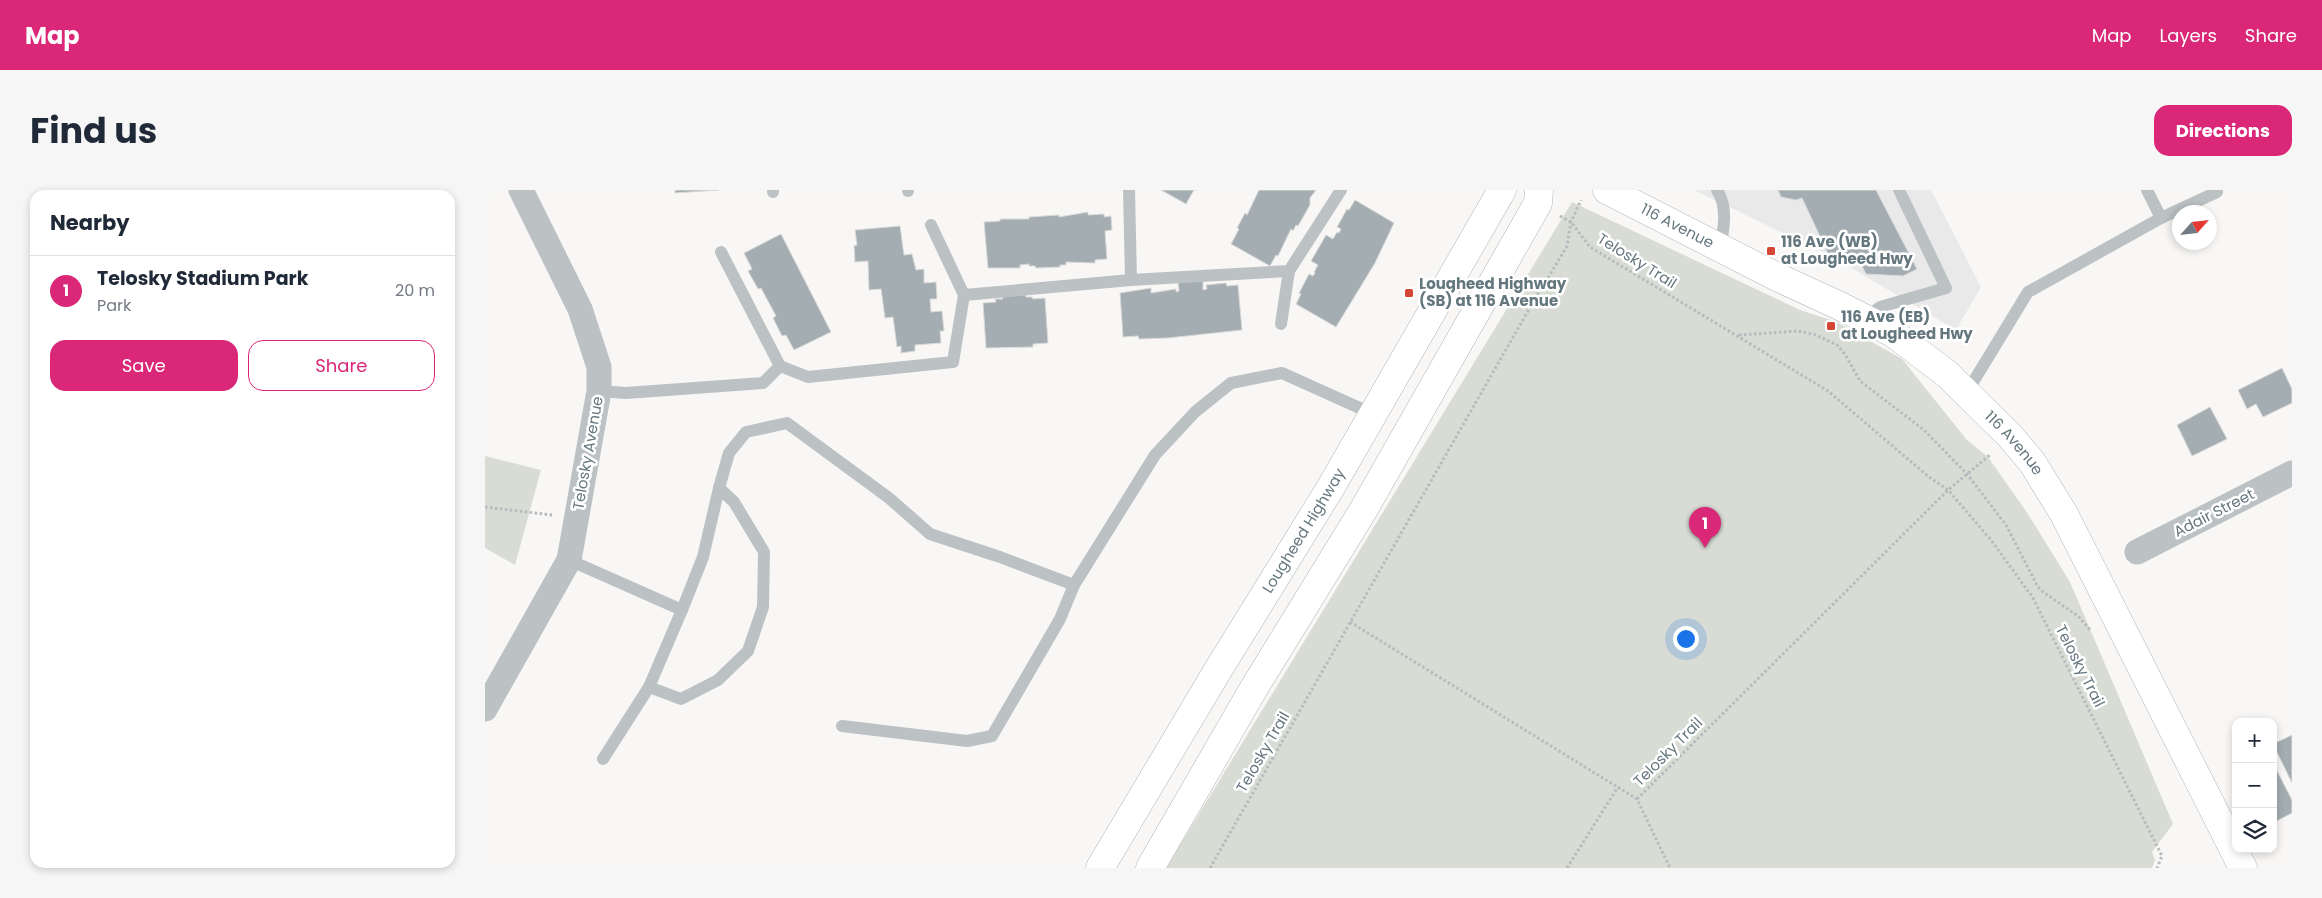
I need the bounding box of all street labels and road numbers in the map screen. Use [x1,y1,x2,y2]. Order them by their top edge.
street label: 116 Avenue [1637,198,1718,253]
street label: Telosky Trail [1594,228,1681,293]
street label: Telosky Avenue [567,394,608,511]
street label: 116 Avenue [1980,406,2049,479]
street label: Lougheed Highway [1257,464,1350,597]
street label: Adair Street [2170,483,2258,542]
street label: Telosky Trail [2051,621,2110,711]
street label: Telosky Trail [1231,708,1294,796]
street label: Telosky Trail [1628,712,1707,791]

